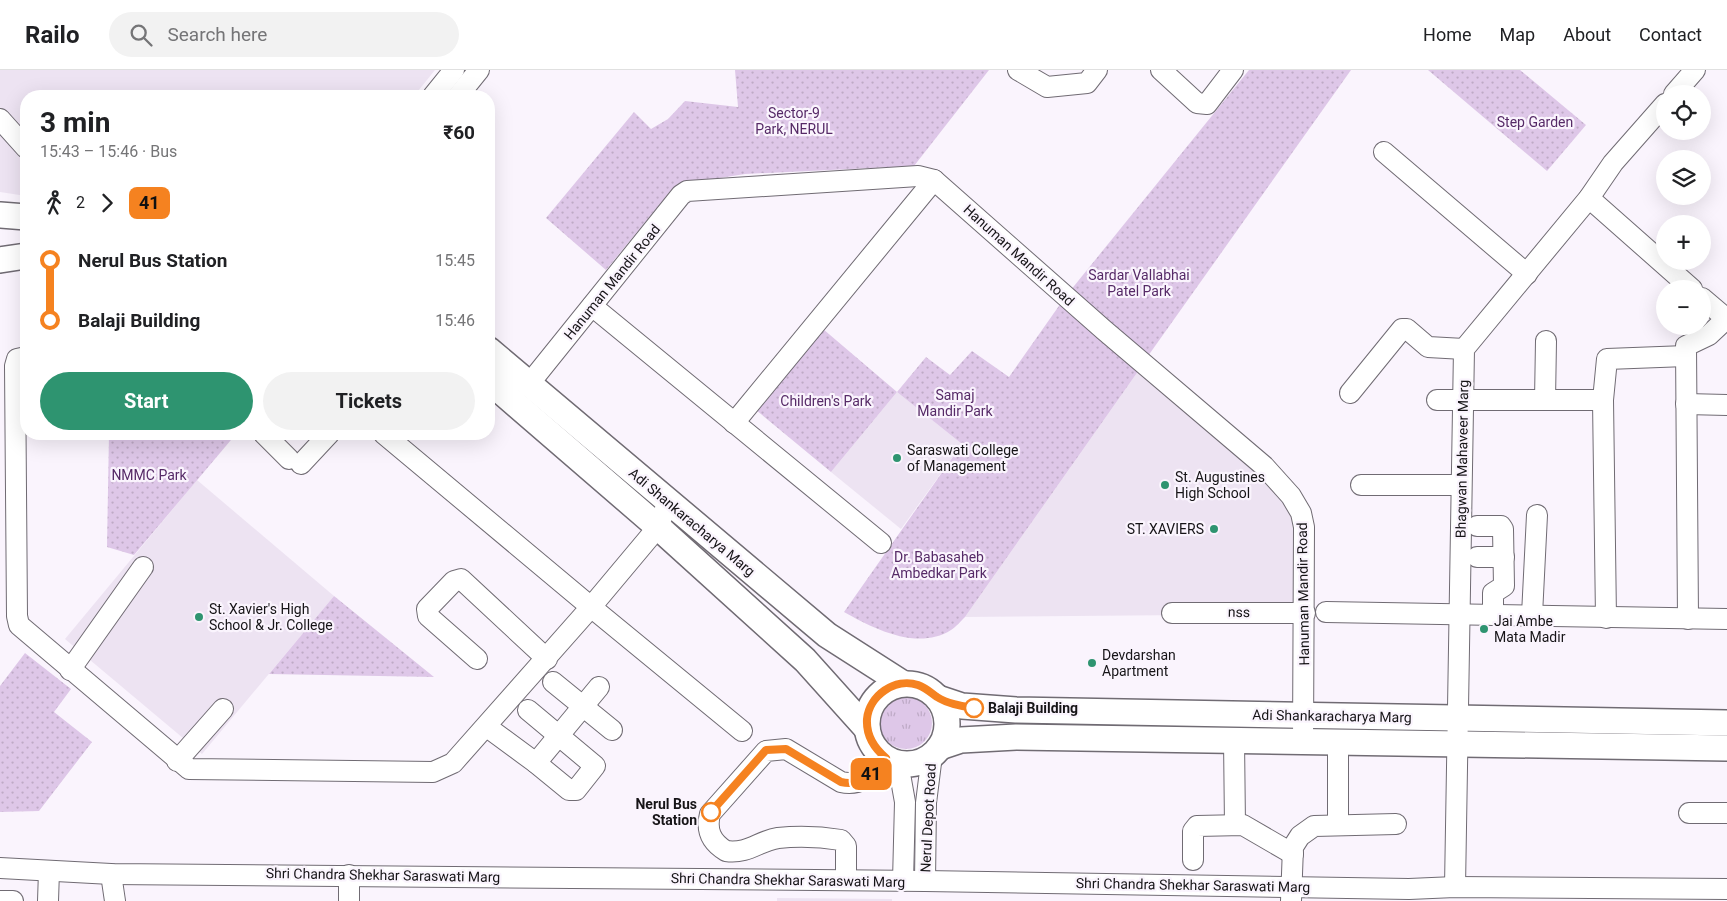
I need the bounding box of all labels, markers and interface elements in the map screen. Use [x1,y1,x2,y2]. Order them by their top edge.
search box [109,12,459,57]
text: Railo [25,21,79,49]
icon: search [127,21,155,49]
text: Search here [167,23,267,46]
text: Home [1423,24,1472,45]
text: Map [1500,24,1535,45]
text: About [1563,24,1611,45]
text: Contact [1639,24,1702,45]
map controls [1656,85,1711,335]
button: locate [1656,85,1711,140]
park label: Sector-9 Park, NERUL [755,105,833,137]
text: 3 min [40,106,110,139]
park label: Step Garden [1497,114,1573,130]
text: ₹60 [443,121,475,144]
text: 15:43 – 15:46 · Bus [40,142,177,161]
button: layers [1656,150,1711,205]
icon: walk [40,189,68,217]
icon: forward [93,189,121,217]
text: 41 [139,192,160,213]
text: 2 [76,193,85,212]
street label: Hanuman Mandir Road [960,201,1078,309]
button: + [1656,215,1711,270]
street label: Hanuman Mandir Road [561,221,663,343]
text: Nerul Bus Station [78,249,227,272]
text: 15:45 [435,251,475,270]
park label: Sardar Vallabhai Patel Park [1088,267,1190,299]
button: − [1656,280,1711,335]
text: Balaji Building [78,309,200,332]
text: 15:46 [435,311,475,330]
button: Start [40,372,253,430]
button: Tickets [263,372,475,430]
street label: Bhagwan Mahaveer Marg [1453,380,1471,538]
park label: Samaj Mandir Park [917,387,994,419]
park label: Children's Park [780,393,873,409]
place label: Saraswati College of Management [907,442,1018,474]
marker: Saraswati College of Management [891,452,903,464]
street label: Adi Shankaracharya Marg [626,465,758,579]
park label: NMMC Park [111,467,188,483]
place label: St. Augustines High School [1175,469,1265,501]
marker: St. Augustines High School [1159,479,1171,491]
place label: ST. XAVIERS [1127,521,1204,537]
street label: Hanuman Mandir Road [1294,522,1312,666]
marker: ST. XAVIERS [1208,523,1220,535]
park label: Dr. Babasaheb Ambedkar Park [891,549,988,581]
place label: St. Xavier's High School & Jr. College [209,601,333,633]
street label: nss [1228,604,1250,620]
marker: St. Xavier's High School & Jr. College [193,611,205,623]
place label: Jai Ambe Mata Madir [1494,613,1566,645]
marker: Jai Ambe Mata Madir [1478,623,1490,635]
place label: Devdarshan Apartment [1102,647,1176,679]
marker: Devdarshan Apartment [1086,657,1098,669]
marker: Balaji Building [964,698,984,718]
place label: Balaji Building [988,700,1078,716]
street label: Adi Shankaracharya Marg [1252,707,1412,725]
line badge: 41 [848,758,894,790]
text: 41 [861,763,881,784]
street label: Nerul Depot Road [917,763,939,873]
place label: Nerul Bus Station [635,796,697,828]
marker: Nerul Bus Station [701,802,721,822]
street label: Shri Chandra Shekhar Saraswati Marg [266,865,500,885]
street label: Shri Chandra Shekhar Saraswati Marg [671,870,905,890]
street label: Shri Chandra Shekhar Saraswati Marg [1076,875,1310,895]

